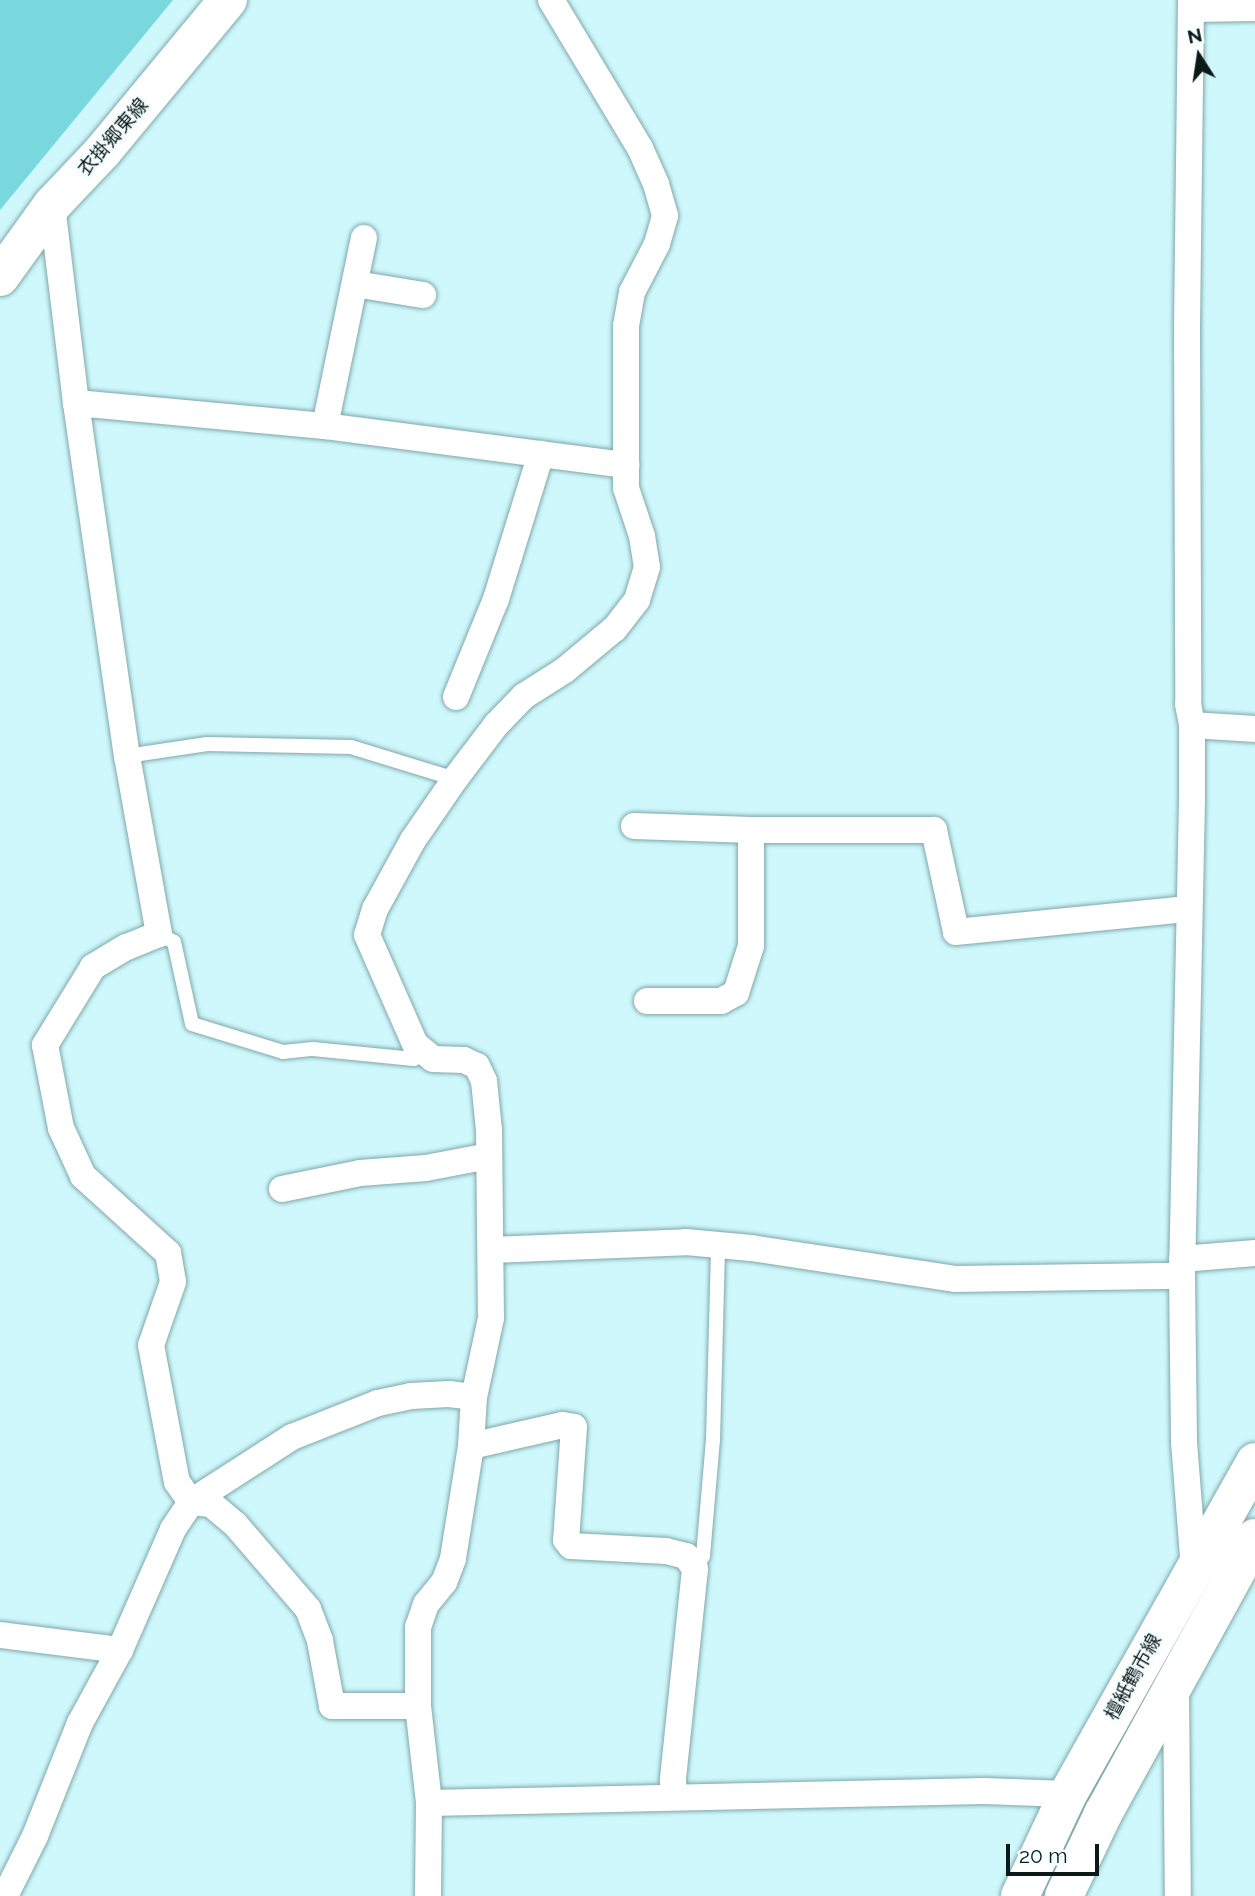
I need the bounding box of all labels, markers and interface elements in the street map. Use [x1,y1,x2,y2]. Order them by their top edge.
north arrow [1164,21,1234,91]
text: N [1185,23,1204,48]
street label: 衣掛郷東線 [73,94,153,180]
street label: 檀紙鶴市線 [1100,1630,1166,1724]
scale bar [1010,1829,1103,1873]
text: 20 m [1019,1843,1067,1868]

